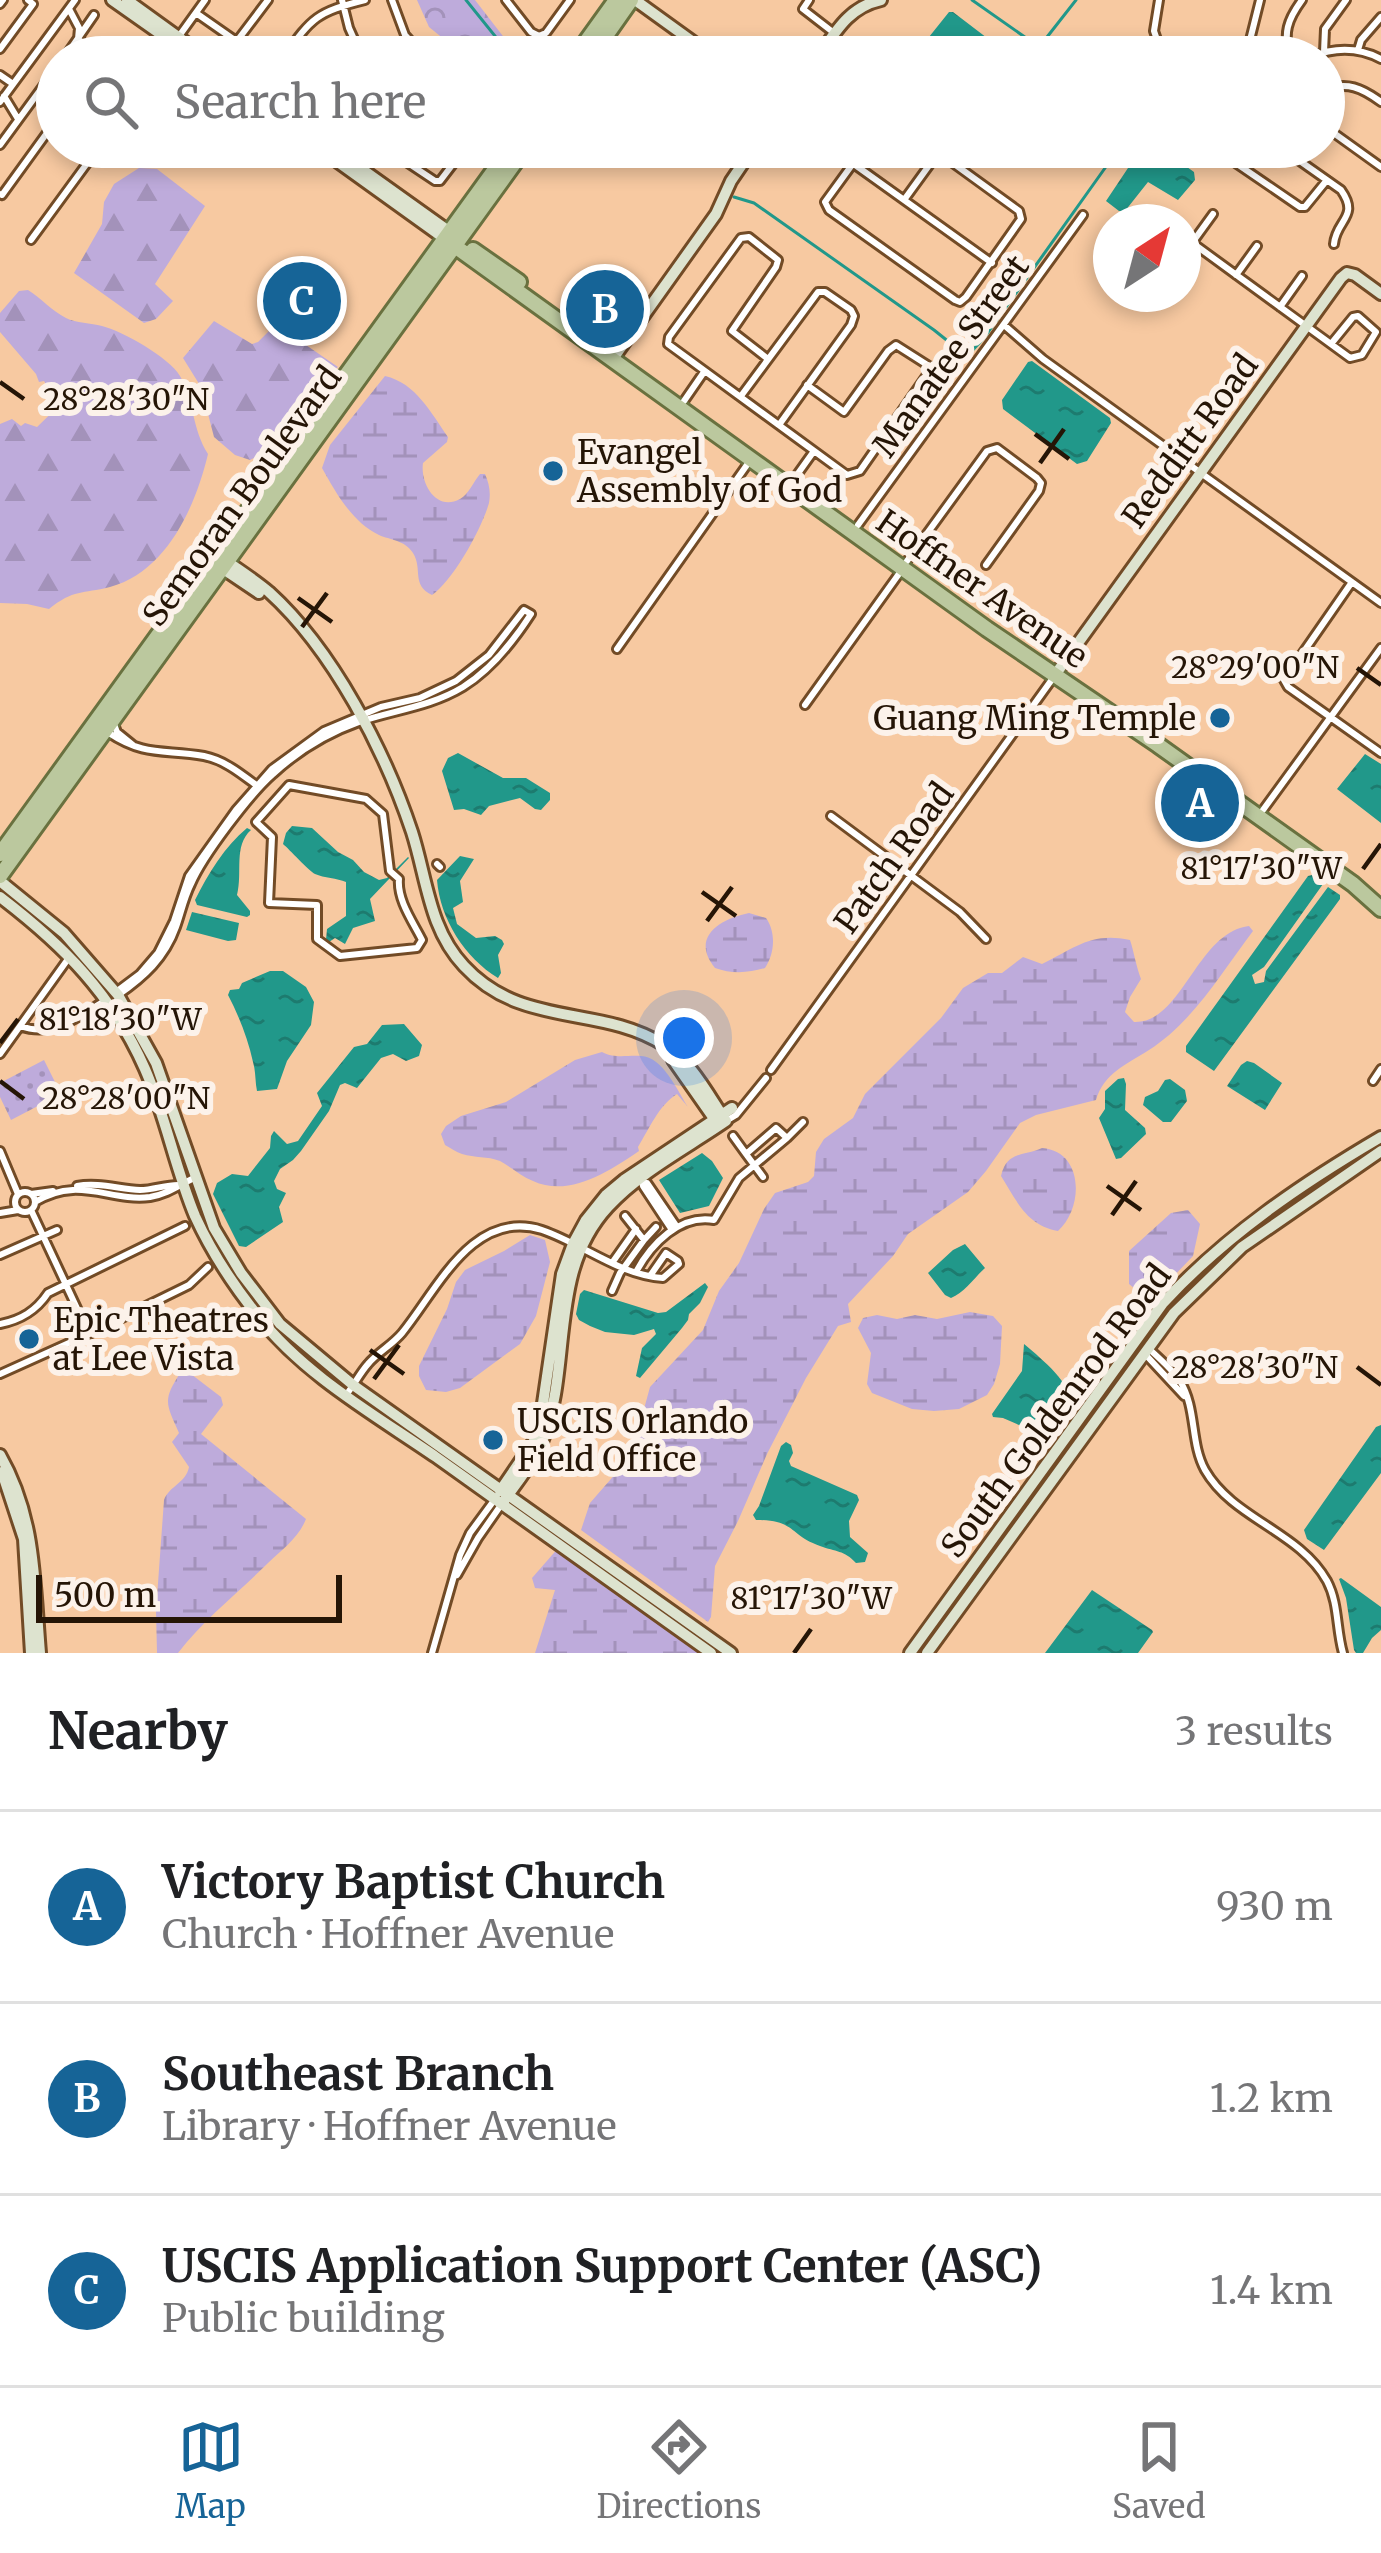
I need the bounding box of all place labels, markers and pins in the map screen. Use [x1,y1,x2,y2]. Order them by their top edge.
pin: C [263,256,341,346]
pin: B [566,264,644,354]
place label: Evangel Assembly of God [576,432,843,511]
marker: Evangel Assembly of God [540,458,566,484]
place label: Guang Ming Temple [873,698,1196,739]
marker: Guang Ming Temple [1207,705,1233,731]
pin: A [1161,758,1239,848]
place label: Epic Theatres at Lee Vista [53,1300,269,1379]
marker: Epic Theatres at Lee Vista [16,1326,42,1352]
place label: USCIS Orlando Field Office [517,1401,748,1480]
marker: USCIS Orlando Field Office [480,1427,506,1453]

